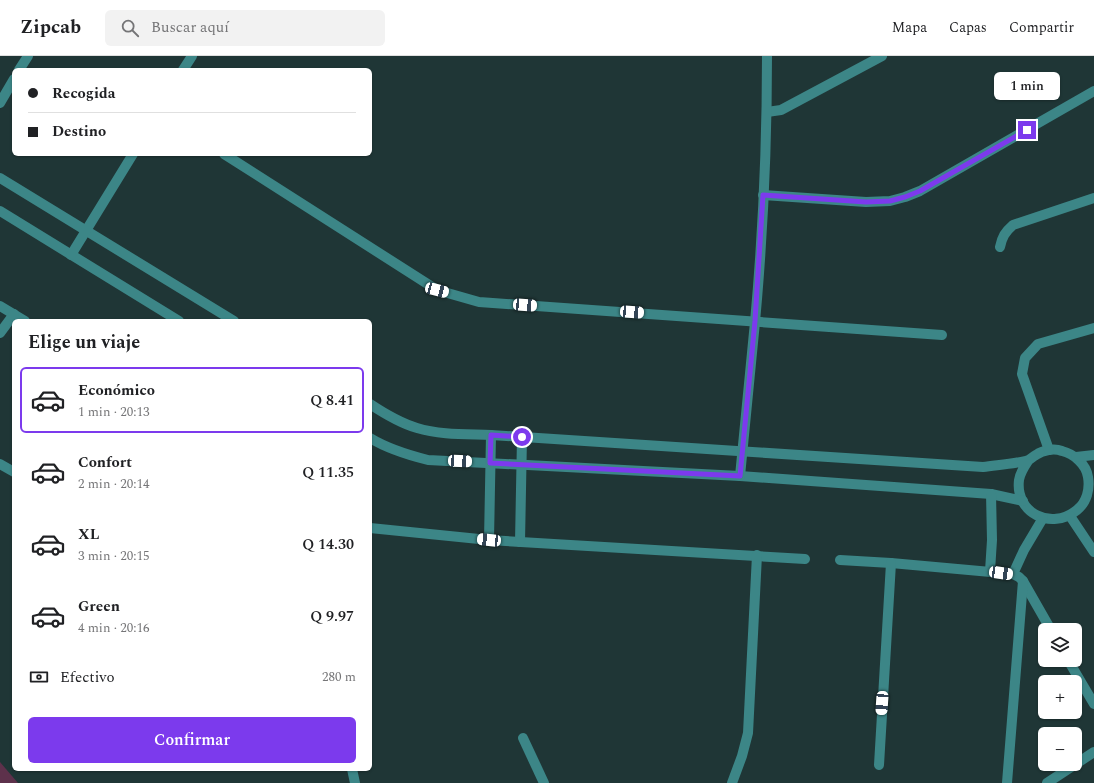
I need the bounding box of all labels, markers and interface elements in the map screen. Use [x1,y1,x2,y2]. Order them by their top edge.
search box [105,10,385,46]
text: Zipcab [20,13,81,42]
text: Buscar aquí [151,16,229,39]
icon: search [119,17,141,39]
text: Mapa [892,17,927,38]
text: Capas [949,17,987,38]
text: Compartir [1009,17,1074,38]
callout: 1 min [994,72,1060,100]
text: 1 min [1010,76,1044,96]
text: Recogida [52,82,115,105]
text: Destino [52,120,106,143]
route end [1018,121,1036,139]
car [424,281,450,299]
car [513,298,537,312]
car [620,305,644,319]
text: Elige un viaje [28,329,140,356]
text: Económico [78,379,155,402]
icon: car [30,382,66,418]
text: Q 8.41 [310,389,354,412]
text: 1 min · 20:13 [78,402,150,422]
route start [513,428,531,446]
text: Confort [78,451,132,474]
icon: car [30,454,66,490]
car [448,454,472,468]
text: Q 11.35 [302,461,354,484]
text: 2 min · 20:14 [78,474,150,494]
text: XL [78,523,99,546]
icon: car [30,526,66,562]
text: Q 14.30 [302,533,354,556]
car [476,533,502,547]
text: 3 min · 20:15 [78,546,150,566]
car [988,565,1014,581]
text: Green [78,595,120,618]
icon: car [30,598,66,634]
text: Q 9.97 [310,605,354,628]
text: 4 min · 20:16 [78,618,150,638]
map controls [1038,623,1082,771]
button: layers [1038,623,1082,667]
icon: cash [28,666,50,688]
text: Efectivo [60,666,115,689]
text: 280 m [322,667,356,687]
button: + [1038,675,1082,719]
car [875,691,889,715]
button: Confirmar [28,717,356,763]
button: − [1038,727,1082,771]

